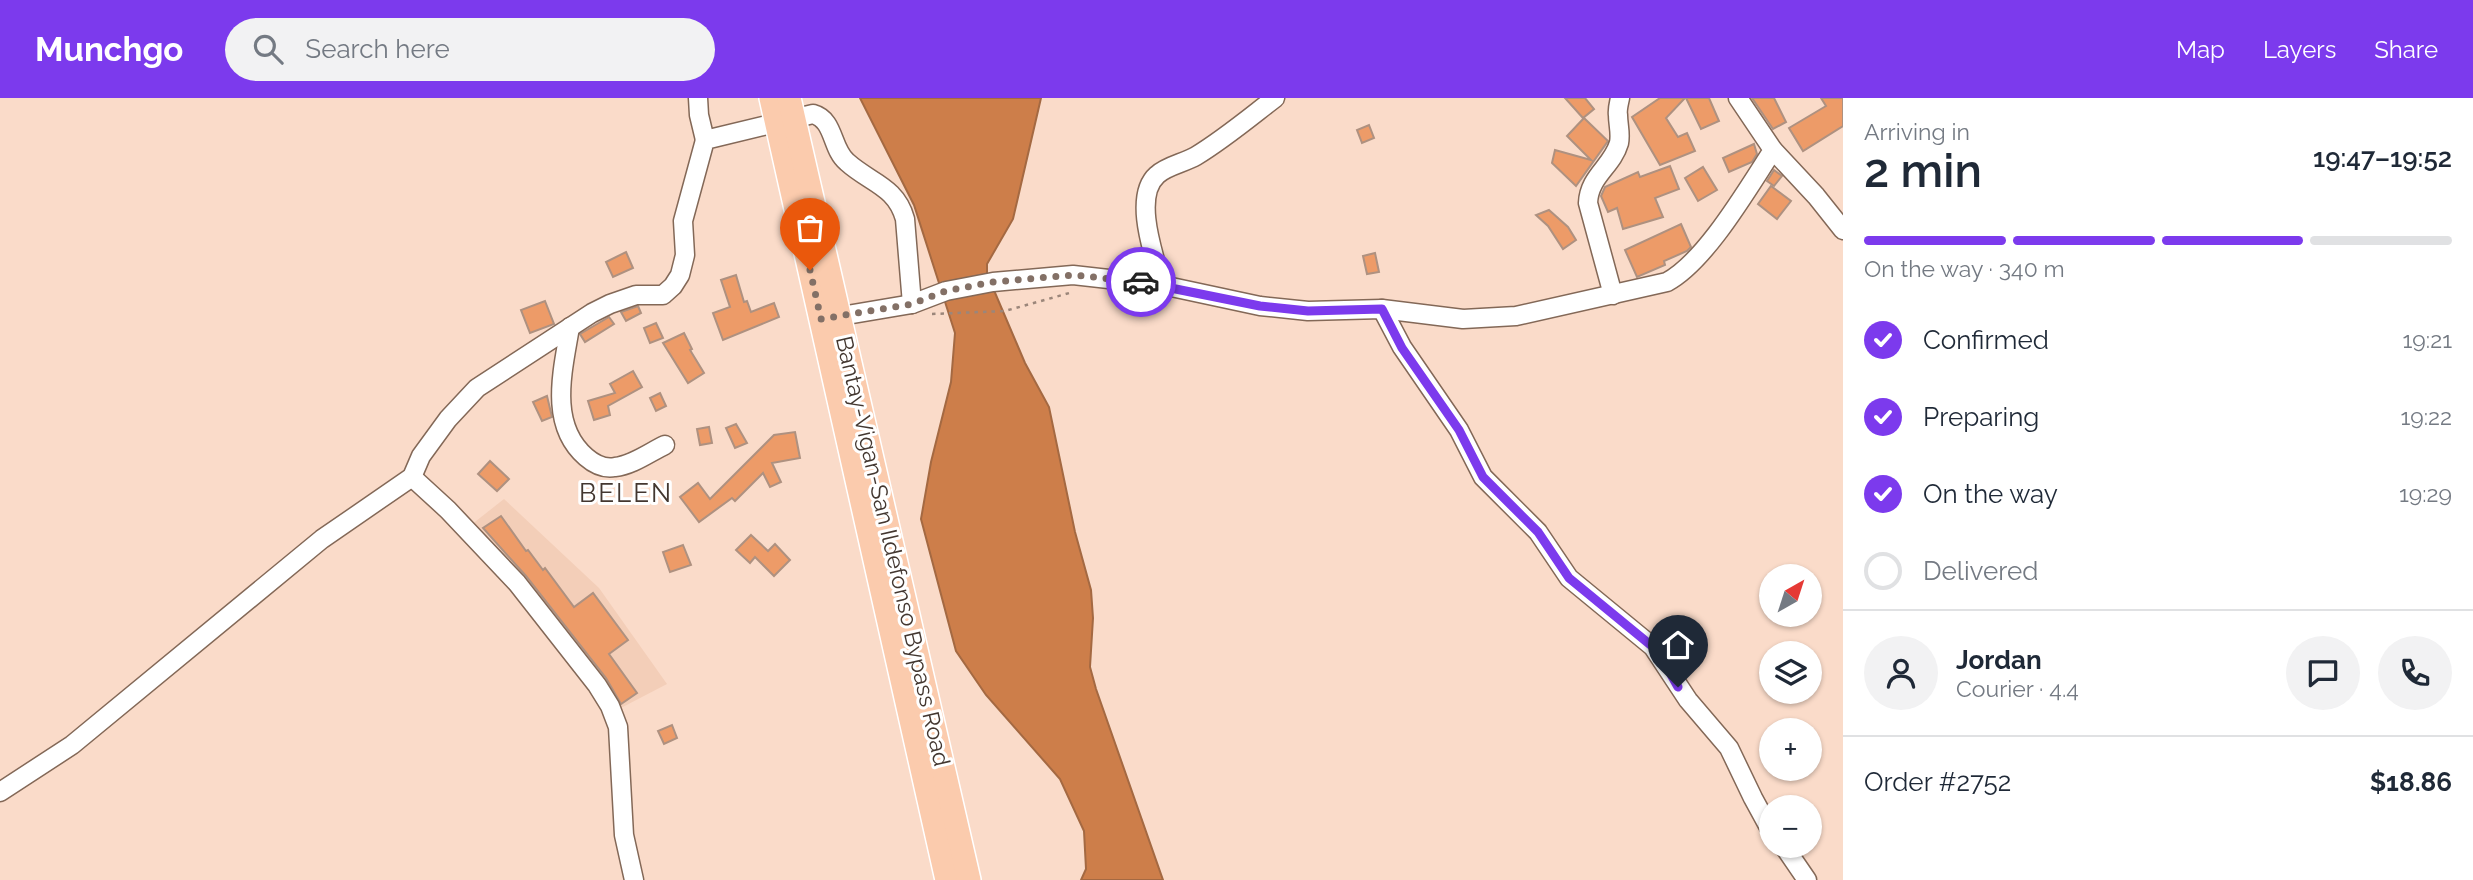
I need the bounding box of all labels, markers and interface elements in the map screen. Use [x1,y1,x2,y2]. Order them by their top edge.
search box [225,18,715,81]
text: Munchgo [35,30,183,69]
icon: search [249,30,287,68]
text: Search here [305,34,450,64]
text: Map [2176,35,2225,64]
text: Layers [2263,35,2336,64]
text: Share [2374,35,2438,64]
text: Arriving in [1864,118,1970,145]
text: 19:47–19:52 [2313,143,2452,173]
text: 2 min [1864,144,1982,198]
pin [780,198,840,270]
icon: bag [791,209,829,247]
courier [1106,247,1176,317]
text: On the way · 340 m [1864,255,2065,282]
icon: car [1122,263,1160,301]
icon: check [1864,321,1902,359]
text: Confirmed [1923,325,2049,355]
text: 19:21 [2403,326,2452,353]
street label: Bantay-Vigan-San Ildefonso Bypass Road [831,333,956,769]
icon: check [1864,398,1902,436]
text: Preparing [1923,402,2039,432]
text: 19:22 [2400,403,2452,430]
icon: check [1864,475,1902,513]
district label: BELEN [579,478,673,508]
text: On the way [1923,479,2058,509]
text: 19:29 [2399,480,2452,507]
text: Delivered [1923,556,2038,586]
north arrow [1759,564,1822,626]
map controls [1759,564,1822,858]
pin [1648,615,1708,687]
icon: home [1659,626,1697,664]
button: person [1864,636,1938,710]
button: chat [2286,636,2360,710]
button: phone [2378,636,2452,710]
button: layers [1759,641,1822,704]
text: Jordan [1956,645,2042,675]
text: Courier · 4.4 [1956,675,2079,702]
button: + [1759,718,1822,781]
text: Order #2752 [1864,767,2011,797]
text: $18.86 [2370,767,2452,797]
button: − [1759,795,1822,858]

